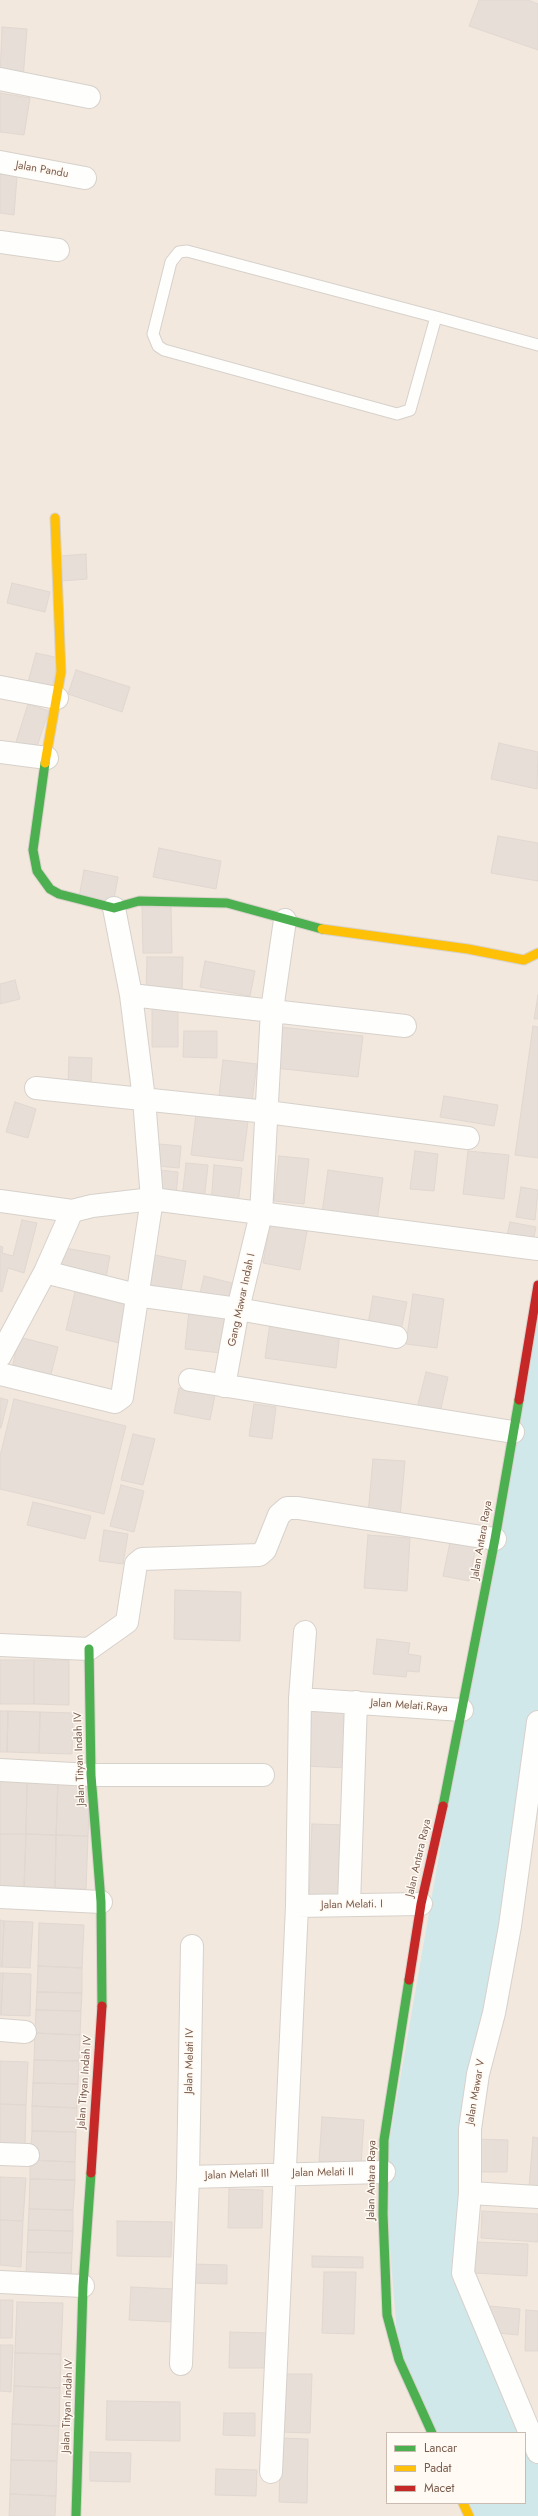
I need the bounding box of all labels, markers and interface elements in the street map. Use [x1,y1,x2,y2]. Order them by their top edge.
street label: Jalan Pandu [14,159,70,181]
street label: Gang Mawar Indah I [226,1252,258,1348]
street label: Jalan Antara Raya [469,1500,495,1580]
street label: Jalan Melati.Raya [370,1697,448,1715]
street label: Jalan Tityan Indah IV [72,1712,88,1806]
street label: Jalan Antara Raya [404,1818,434,1898]
street label: Jalan Melati. I [321,1898,383,1912]
street label: Jalan Melati IV [183,2028,197,2094]
street label: Jalan Tityan Indah IV [75,2035,95,2129]
street label: Jalan Mawar V [464,2058,488,2126]
street label: Jalan Antara Raya [365,2140,379,2220]
street label: Jalan Melati II [292,2166,354,2180]
street label: Jalan Melati III [205,2167,269,2183]
street label: Jalan Tityan Indah IV [60,2359,76,2453]
legend [386,2432,526,2504]
text: Lancar [424,2439,457,2457]
text: Padat [424,2459,451,2477]
text: Macet [424,2479,454,2497]

